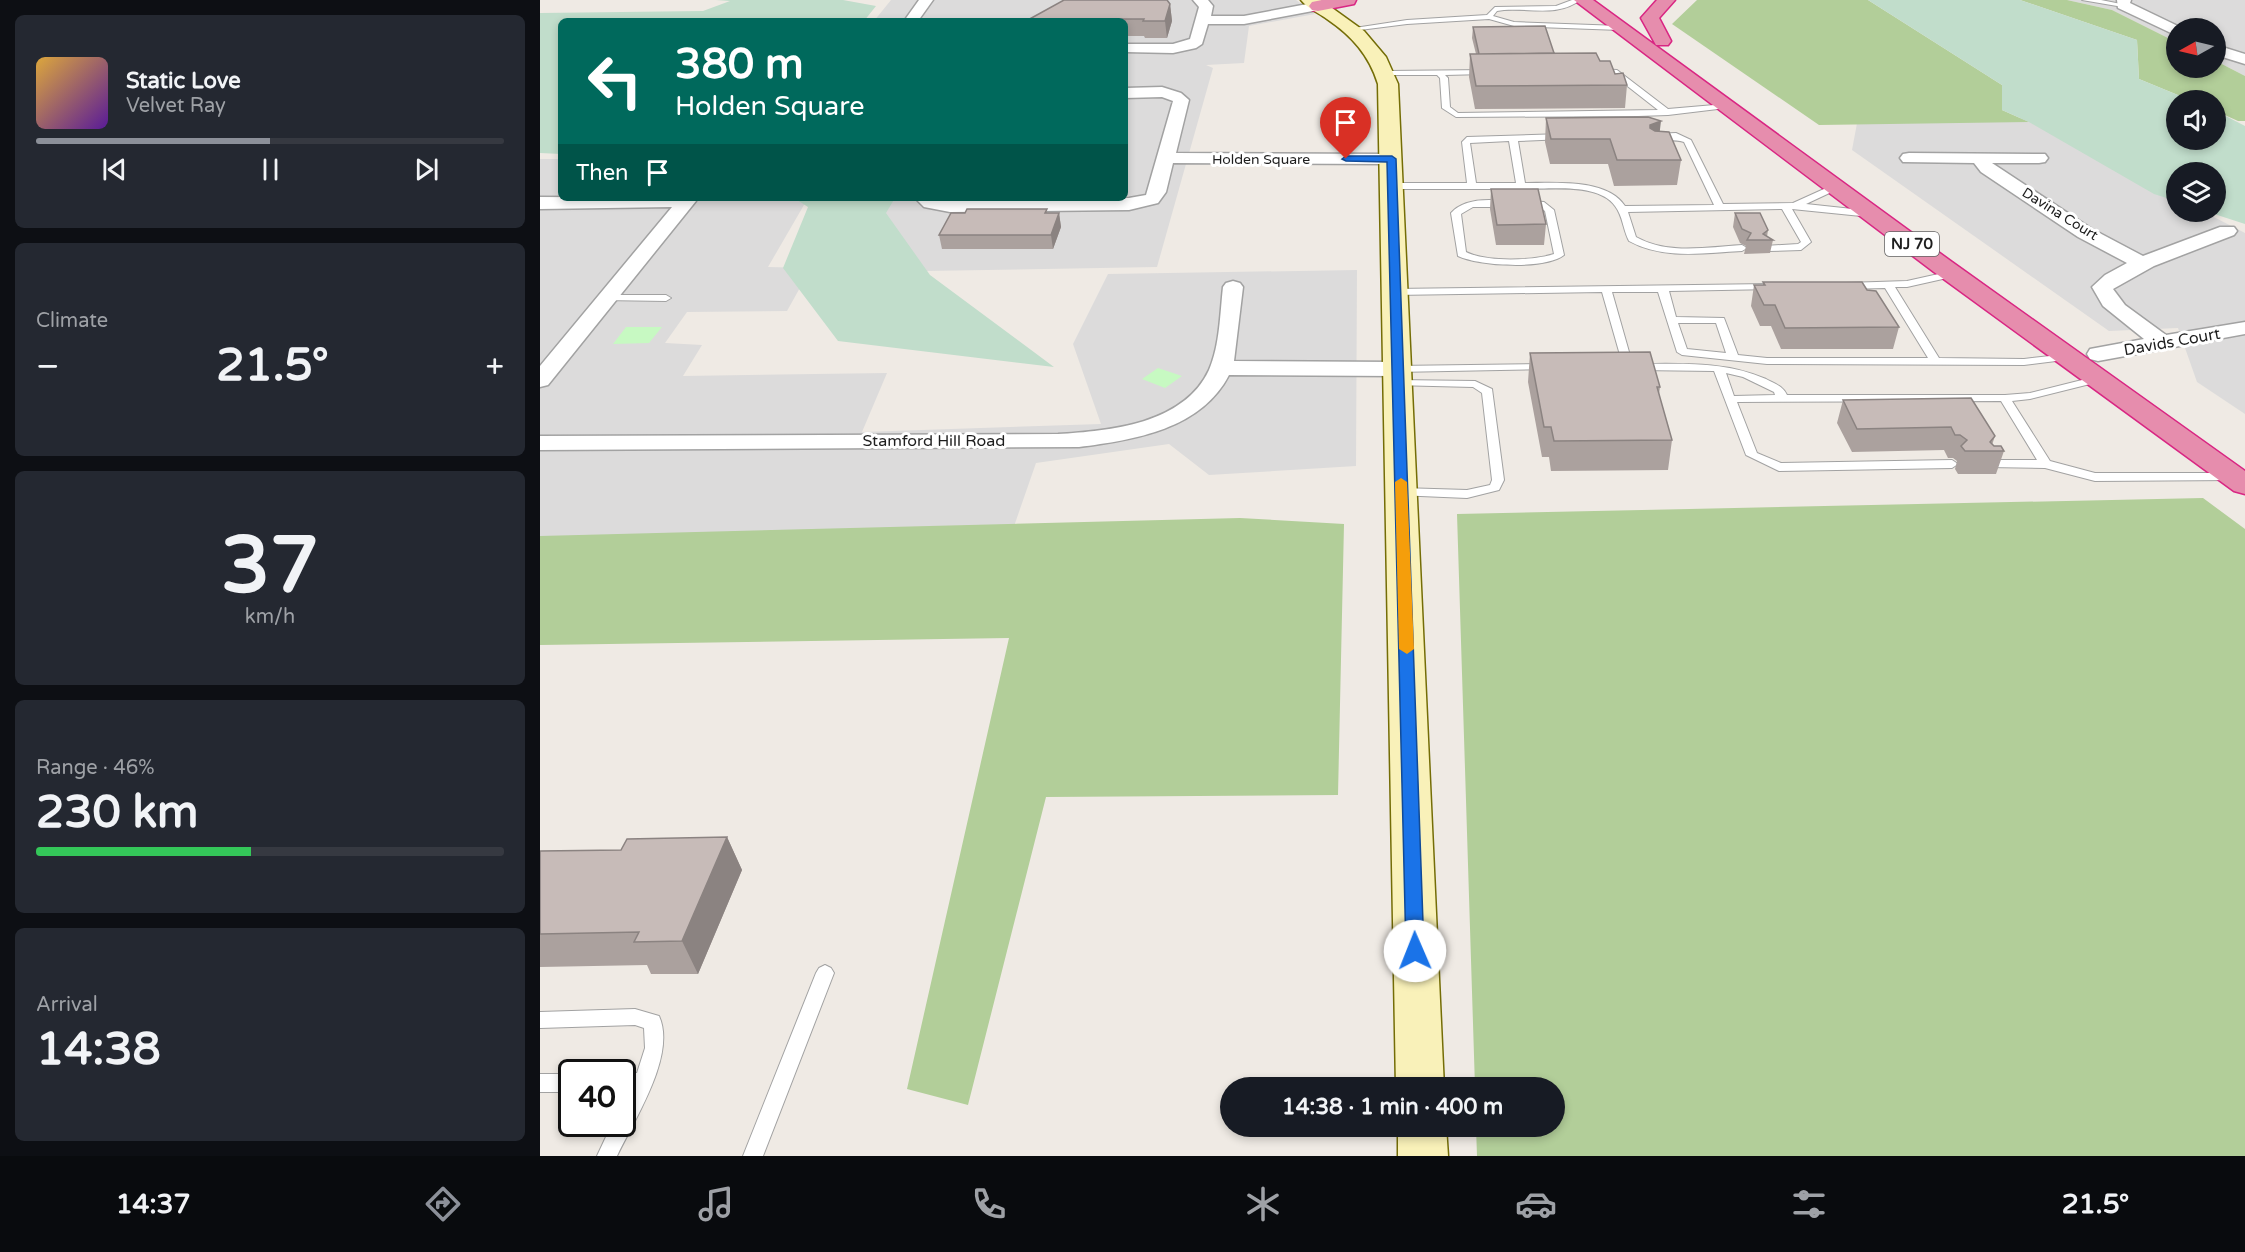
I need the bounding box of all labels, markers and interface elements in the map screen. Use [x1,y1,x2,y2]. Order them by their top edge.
north arrow [2166,18,2226,78]
map controls [2166,18,2226,222]
text: 380 m [675,39,804,90]
icon: left [576,42,654,120]
text: Static Love [126,68,241,94]
text: Holden Square [675,90,864,123]
button: sound [2166,90,2226,150]
text: Velvet Ray [126,94,226,118]
pin [1320,97,1371,159]
icon: arrive [1329,106,1362,139]
street label: Holden Square [1212,151,1310,168]
icon: previous [98,153,131,186]
icon: pause [254,153,287,186]
icon: next [410,153,443,186]
icon: arrive [641,156,674,189]
text: Then [576,160,629,186]
button: layers [2166,162,2226,222]
street label: Davina Court [2019,184,2102,244]
road number: NJ 70 [1885,232,1939,256]
text: Climate [36,309,108,333]
street label: Davids Court [2122,324,2222,360]
text: 21.5° [216,339,329,393]
text: − [36,347,60,386]
text: + [485,347,504,386]
street label: Stamford Hill Road [863,431,1005,451]
text: 37 [221,519,319,613]
text: km/h [245,605,295,629]
text: Range · 46% [36,756,155,780]
text: 230 km [36,786,198,840]
position arrow [1383,919,1447,983]
text: Arrival [36,993,98,1017]
text: 14:38 [36,1023,161,1077]
speed limit sign: 40 [558,1059,636,1137]
text: 14:38 · 1 min · 400 m [1282,1094,1503,1120]
icon: directions [422,1183,464,1225]
icon: music [695,1183,737,1225]
icon: phone [968,1183,1010,1225]
icon: climate [1242,1183,1284,1225]
icon: car [1515,1183,1557,1225]
icon: filters [1788,1183,1830,1225]
text: 14:37 [116,1188,191,1221]
text: 21.5° [2062,1188,2129,1221]

